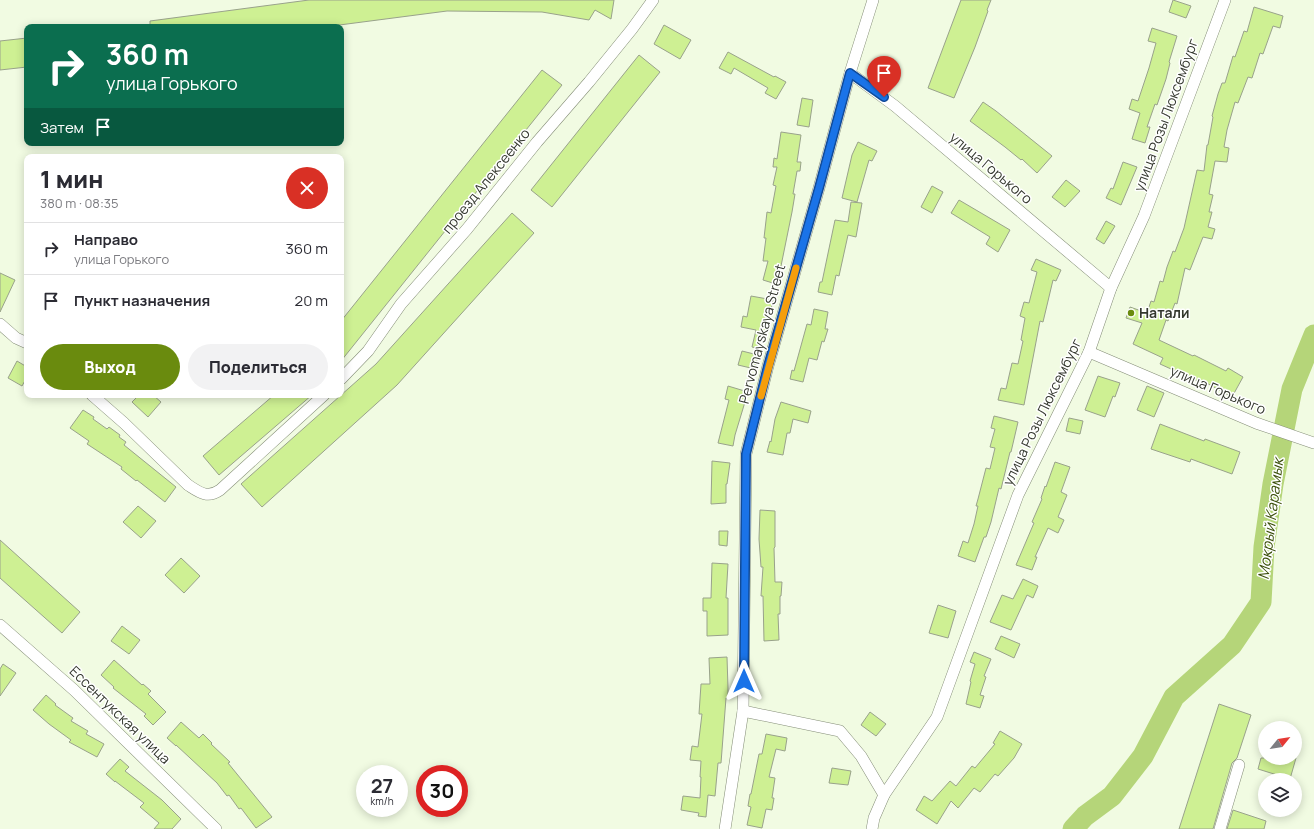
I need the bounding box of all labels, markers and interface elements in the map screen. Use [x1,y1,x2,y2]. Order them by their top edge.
text: 360 m [106,35,189,73]
street label: улица Розы Люксембург [1129,35,1202,194]
icon: right [40,40,92,92]
pin [867,56,901,97]
icon: arrive [873,62,895,84]
text: улица Горького [106,71,238,95]
icon: arrive [92,116,114,138]
text: Затем [40,117,84,138]
street label: проезд Алексеенко [437,124,534,237]
street label: улица Горького [946,127,1037,208]
text: 1 мин [40,162,103,195]
button: close [286,167,328,209]
text: 380 m · 08:35 [40,194,119,212]
text: Направо [74,229,138,250]
icon: right [40,238,62,260]
text: 360 m [286,238,328,259]
text: улица Горького [74,250,169,268]
street label: Pervomayskaya Street [734,262,789,406]
icon: arrive [40,290,62,312]
text: Пункт назначения [74,290,210,311]
text: 20 m [295,290,328,311]
place label: Натали [1139,303,1189,322]
marker: Натали [1126,308,1136,318]
street label: улица Розы Люксембург [998,335,1086,488]
button: Выход [40,344,180,390]
button: Поделиться [188,344,328,390]
street label: улица Горького [1167,361,1269,418]
water label: Мокрый Карамык [1253,455,1289,581]
position arrow [723,660,765,702]
street label: Ессентукская улица [66,661,175,768]
north arrow [1258,721,1302,765]
map controls [1258,721,1302,817]
speed limit sign: 30 [416,765,468,817]
text: 27 [371,772,393,799]
button: layers [1258,773,1302,817]
text: km/h [370,794,394,808]

